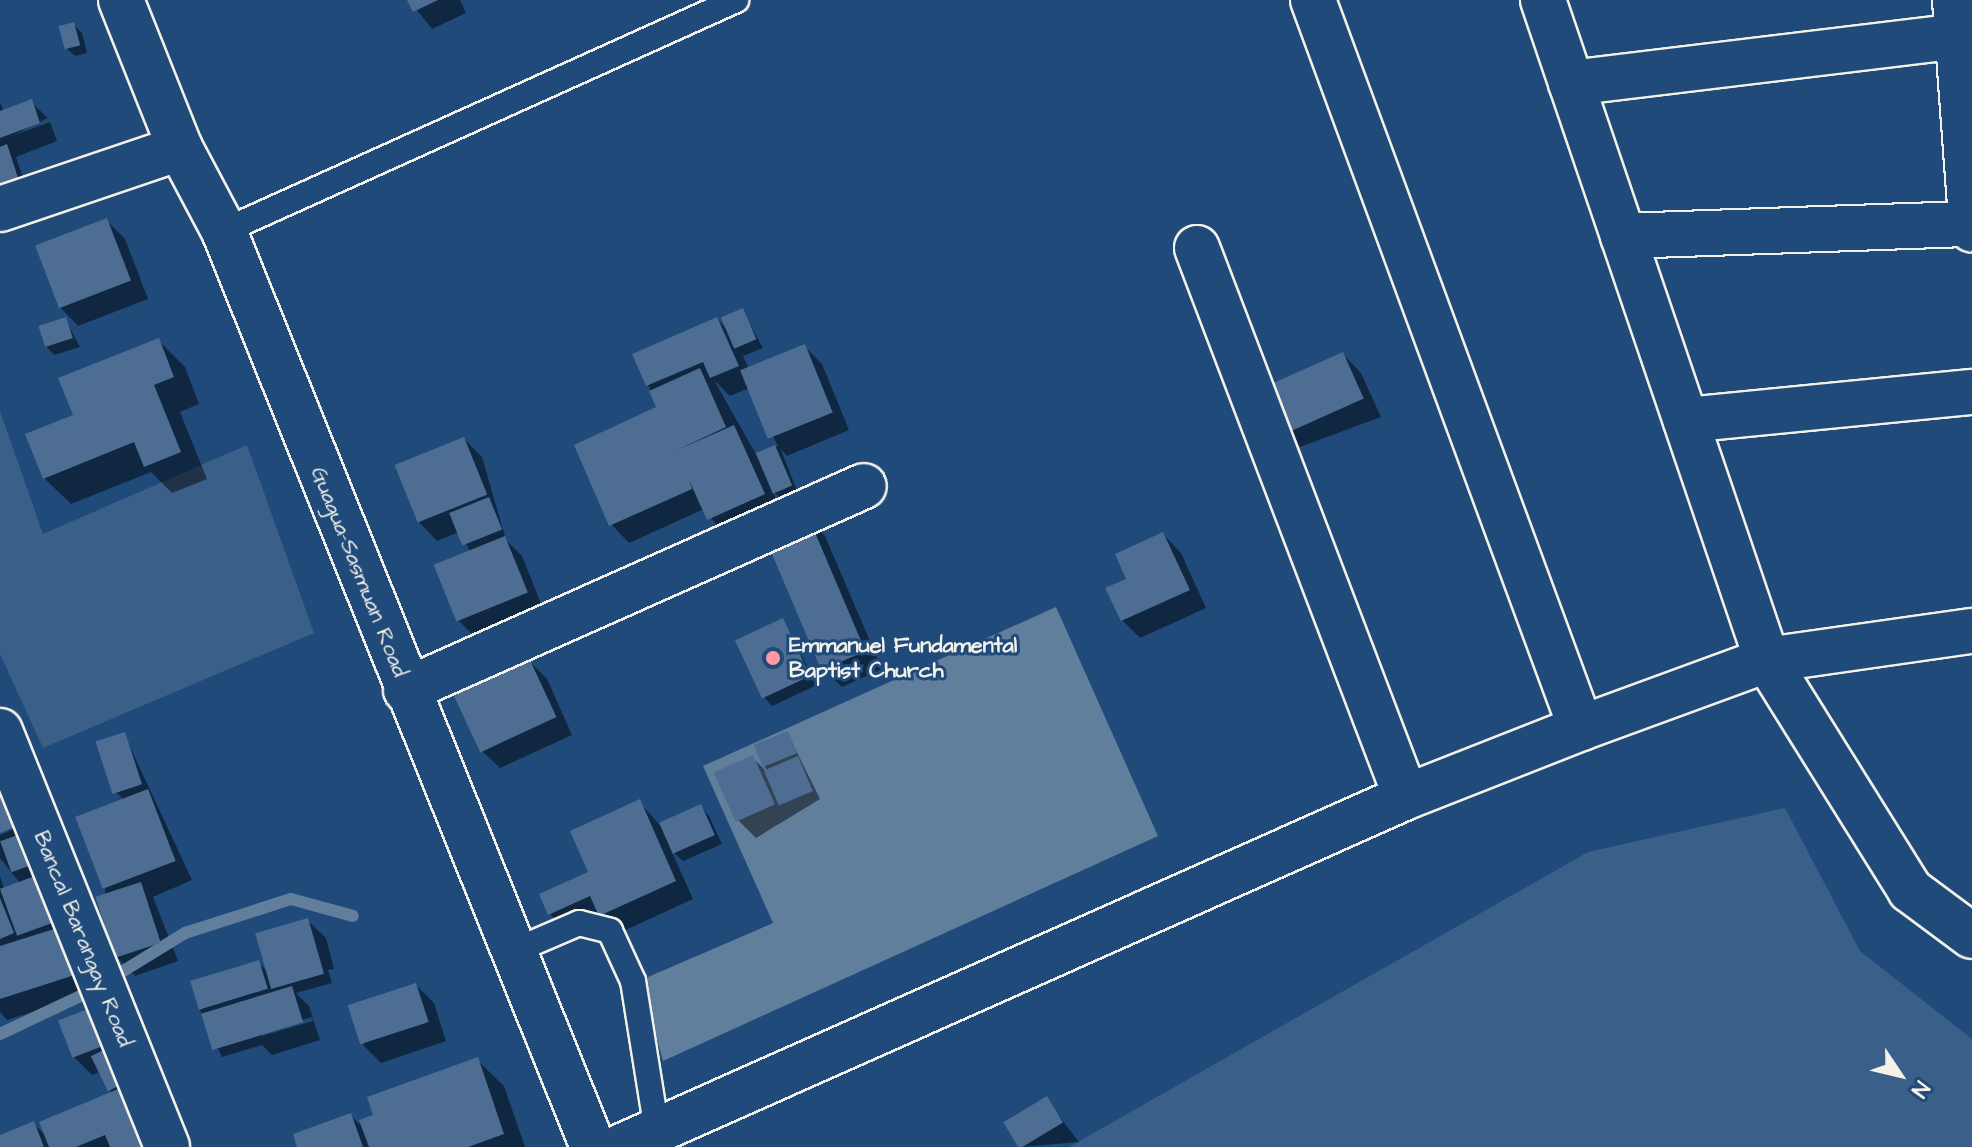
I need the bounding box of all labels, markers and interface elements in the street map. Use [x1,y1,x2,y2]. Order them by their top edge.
street label: Guagua-Sasmuan Road [305,463,413,681]
place label: Emmanuel Fundamental Baptist Church [789,632,1017,684]
marker: Emmanuel Fundamental Baptist Church [764,649,782,667]
street label: Bancal Barangay Road [28,827,138,1051]
north arrow [1860,1035,1940,1115]
text: N [1903,1075,1937,1104]

